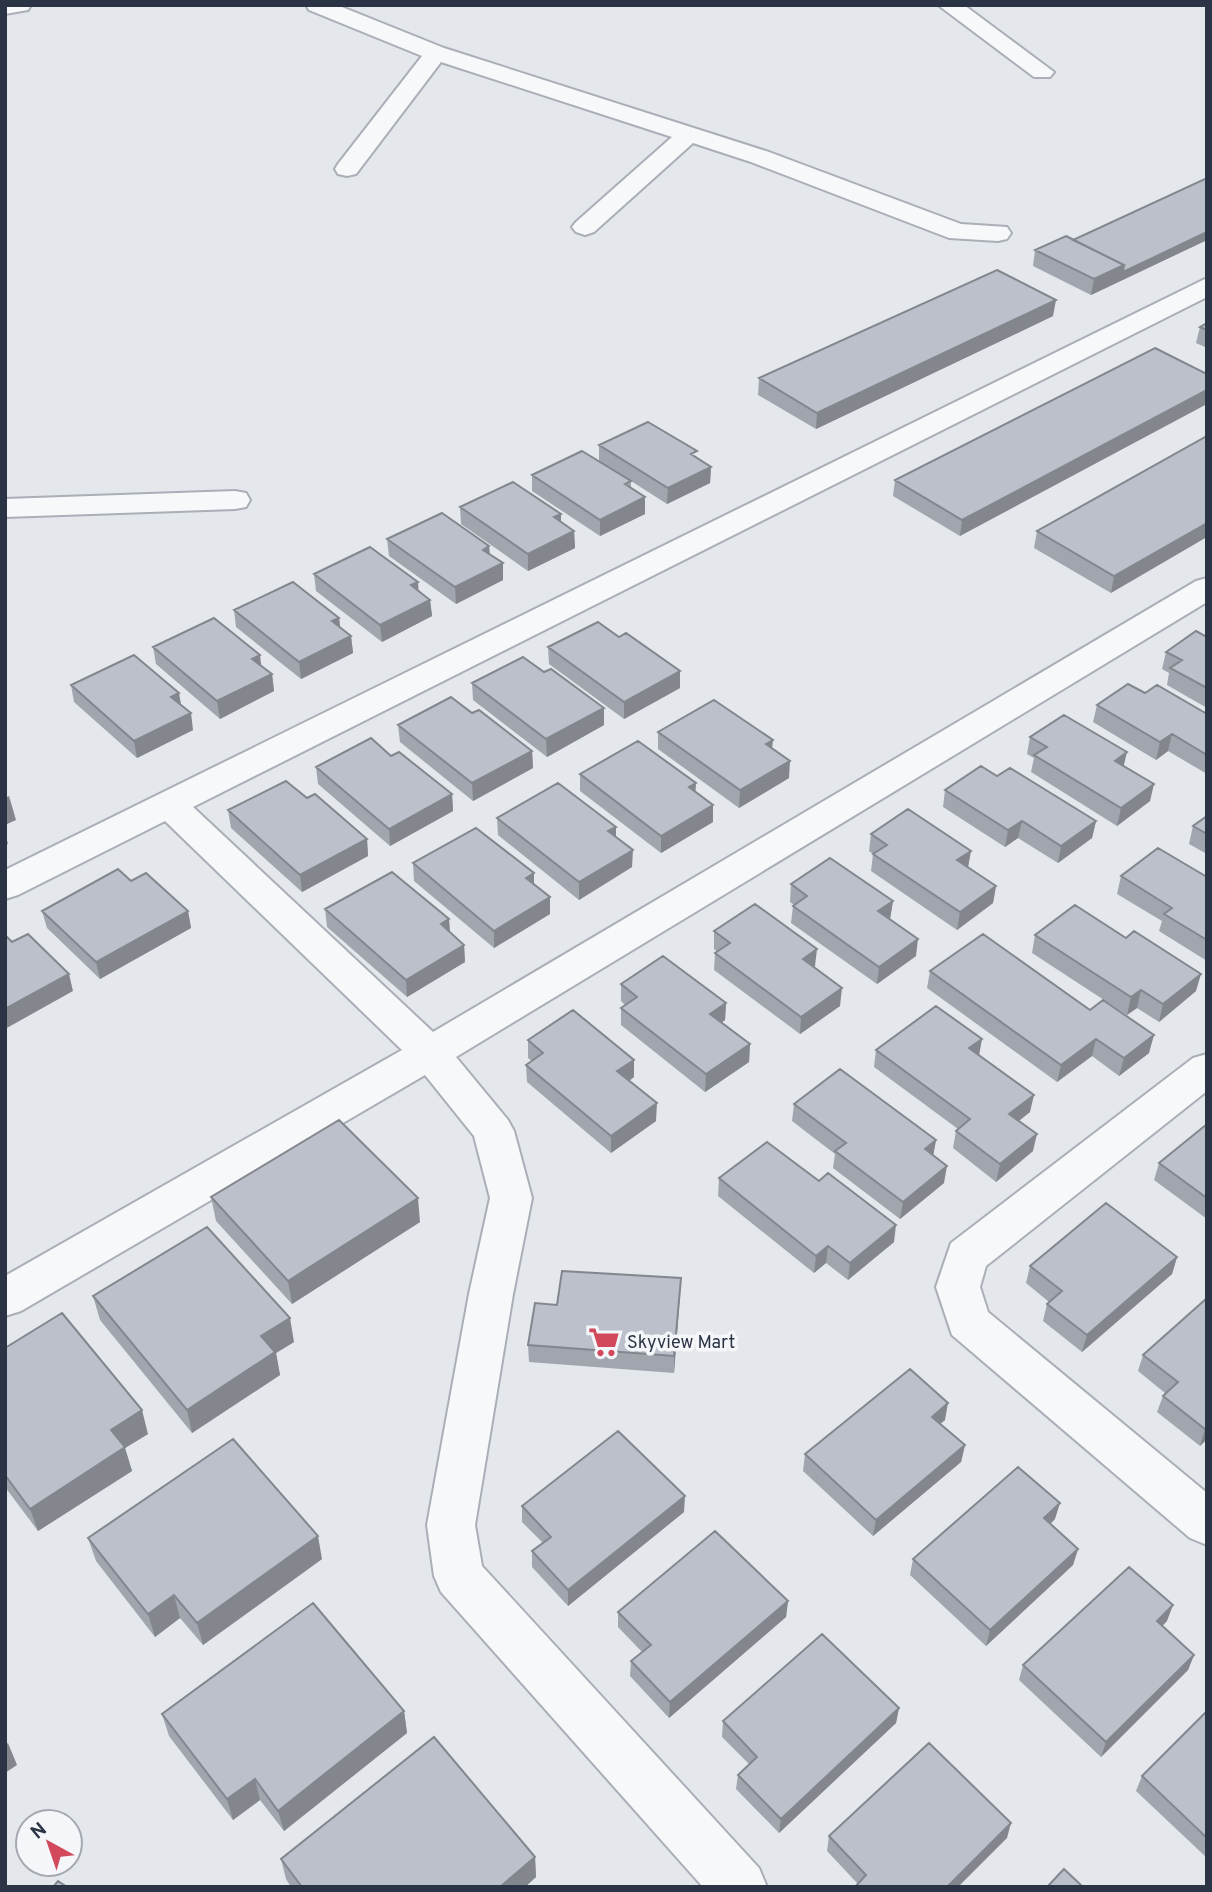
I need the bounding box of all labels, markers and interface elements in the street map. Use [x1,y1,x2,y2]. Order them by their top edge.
supermarket icon: Skyview Mart [587,1325,621,1359]
place label: Skyview Mart [627,1332,735,1355]
north arrow [14,1808,84,1878]
text: N [26,1818,52,1845]

